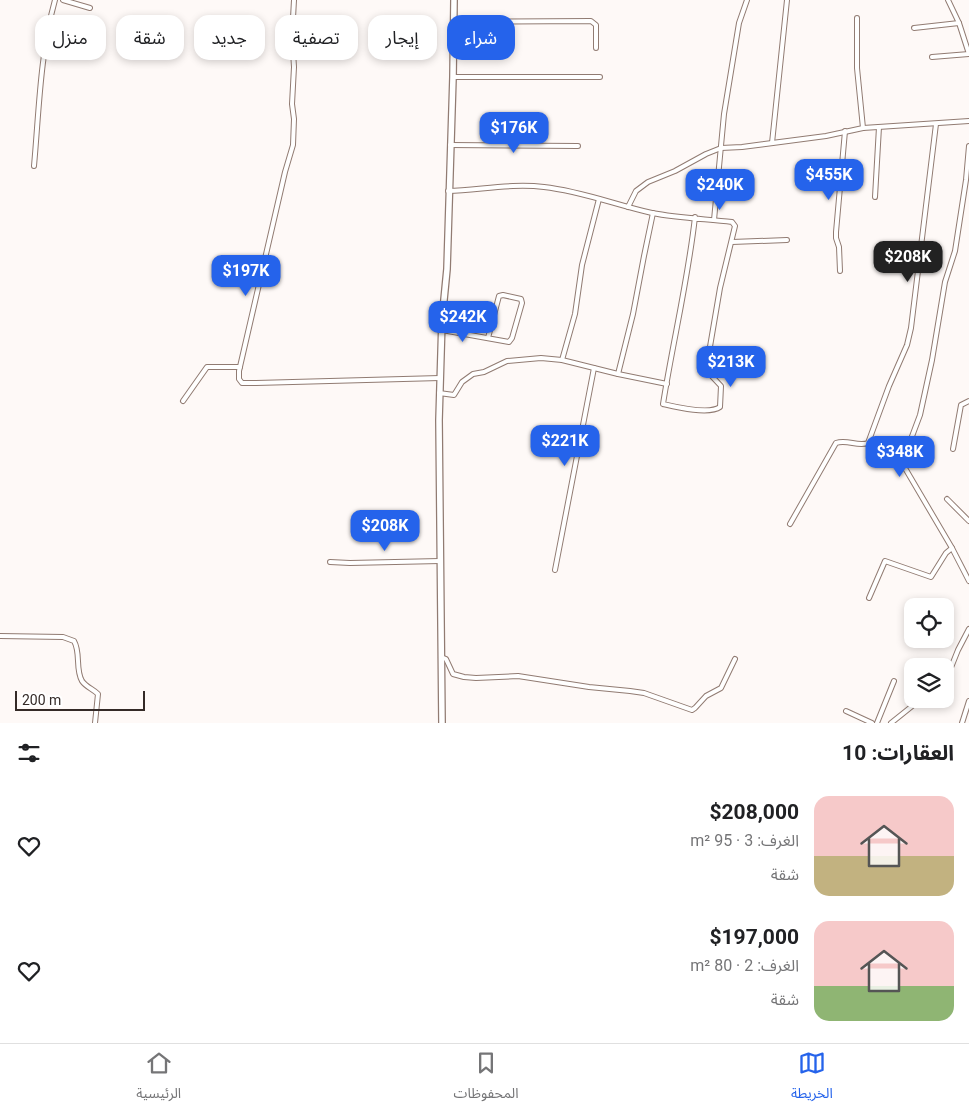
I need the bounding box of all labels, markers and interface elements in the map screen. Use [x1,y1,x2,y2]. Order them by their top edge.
chip: منزل [35,15,106,60]
chip: شقة [116,15,184,60]
chip: جديد [194,15,265,60]
chip: تصفية [275,15,358,60]
chip: إيجار [368,15,437,60]
chip: شراء [447,15,515,60]
pin: $176K [479,112,549,154]
text: $176K [491,118,537,137]
pin: $455K [794,158,864,201]
text: $455K [806,165,852,184]
pin: $240K [685,168,755,211]
text: $240K [697,175,743,194]
pin: $208K [873,240,943,283]
text: $208K [885,247,931,266]
pin: $197K [211,254,281,297]
text: $197K [223,261,269,280]
pin: $242K [428,300,498,343]
text: $242K [440,307,486,326]
pin: $213K [696,346,766,388]
text: $213K [708,352,754,371]
pin: $221K [530,424,600,467]
text: $221K [542,431,588,450]
pin: $348K [865,436,935,478]
text: $348K [877,442,923,461]
pin: $208K [350,510,420,552]
text: $208K [362,516,408,535]
map controls [904,598,954,708]
button: locate [904,598,954,648]
button: layers [904,658,954,708]
scale bar [15,688,145,711]
text: 200 m [22,692,61,708]
icon: filters [15,739,43,767]
text: العقارات: 10 [842,741,954,765]
text: $208,000 [709,800,799,824]
icon: home [854,816,914,876]
text: الغرف: 3 · 95 m² [690,831,799,850]
icon: heart [15,832,43,860]
text: شقة [771,865,799,884]
text: $197,000 [709,925,799,949]
icon: home [854,941,914,1001]
text: الغرف: 2 · 80 m² [690,956,799,975]
icon: heart [15,957,43,985]
text: شقة [771,990,799,1009]
tab: الرئيسية [136,1049,181,1108]
tab: المحفوظات [454,1049,519,1108]
tab: الخريطة [791,1049,833,1108]

